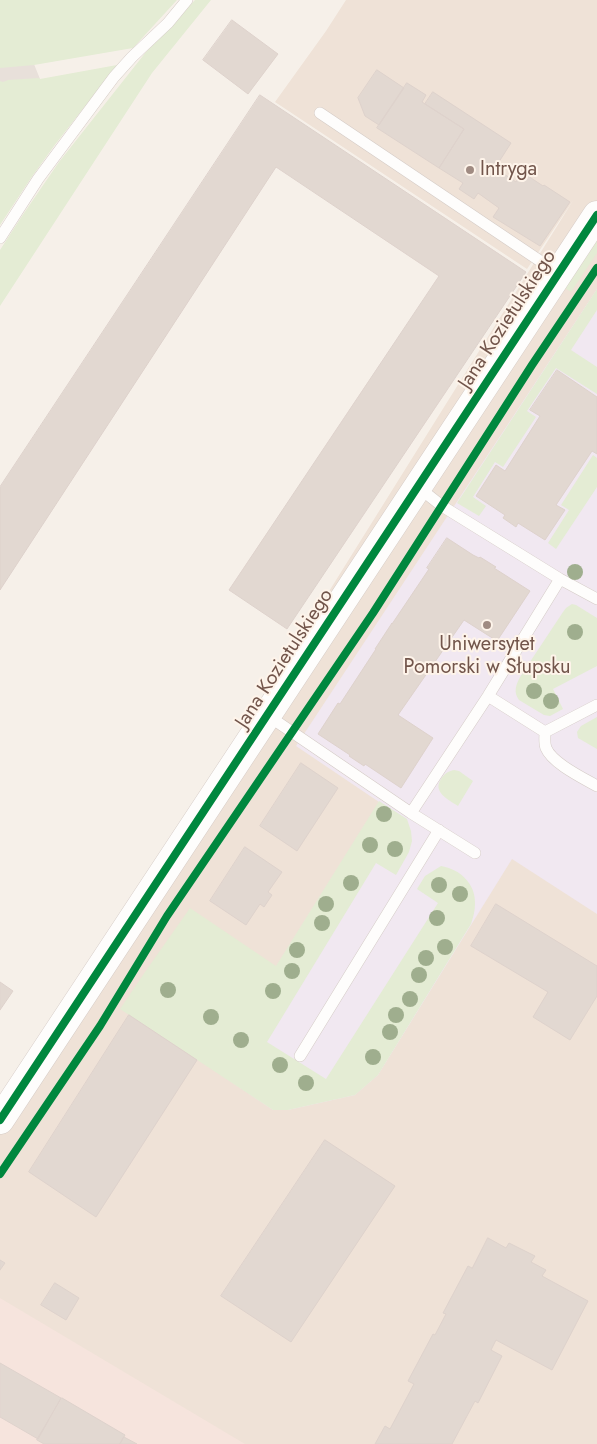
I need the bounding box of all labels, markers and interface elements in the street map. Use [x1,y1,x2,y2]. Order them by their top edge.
place label: Intryga [480,158,537,182]
marker: Intryga [464,164,476,176]
street label: Jana Kozietulskiego [454,246,562,394]
street label: Jana Kozietulskiego [231,585,339,733]
marker: Uniwersytet Pomorski w Słupsku [481,619,493,631]
place label: Uniwersytet Pomorski w Słupsku [404,633,570,680]

